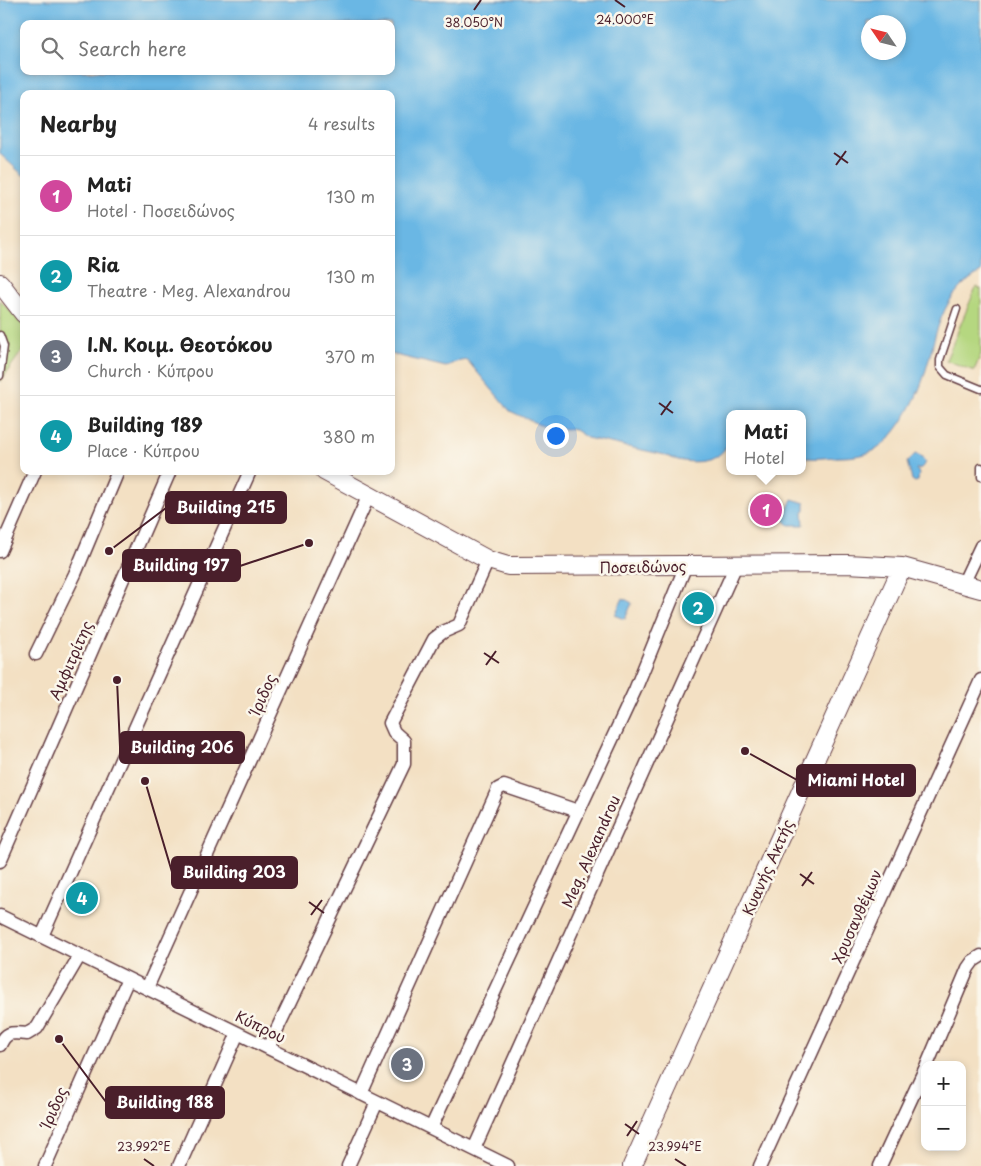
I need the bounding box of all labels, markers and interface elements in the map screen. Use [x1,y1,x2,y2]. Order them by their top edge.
text: 24.000°E [596,10,654,28]
text: 38.050°N [445,13,503,31]
north arrow [861,15,906,60]
search box [20,20,395,75]
icon: search [38,34,66,62]
text: Search here [78,34,187,62]
text: Nearby [40,107,117,139]
text: 4 results [308,111,375,135]
text: Mati [87,170,131,198]
text: 1 [52,184,60,208]
text: 130 m [327,184,375,208]
text: Hotel · Ποσειδώνος [87,198,235,222]
text: Ria [87,250,120,278]
text: 2 [50,264,62,288]
text: 130 m [327,264,375,288]
text: Theatre · Meg. Alexandrou [87,278,291,302]
text: Ι.Ν. Κοιμ. Θεοτόκου [87,330,273,358]
text: 3 [51,344,61,368]
text: 370 m [325,344,375,368]
text: Church · Κύπρου [87,358,214,382]
text: Building 189 [87,410,203,438]
popup [726,410,806,475]
text: Mati [744,417,788,445]
your location [543,423,569,449]
text: 4 [51,424,61,448]
text: 380 m [323,424,375,448]
text: Place · Κύπρου [87,438,200,462]
text: Hotel [744,445,785,469]
pin: 1 [750,491,782,529]
callout: Building 215 [166,492,286,523]
text: Building 215 [176,494,276,518]
callout: Building 197 [123,550,240,581]
text: Building 197 [133,552,229,576]
street label: Ποσειδώνος [599,554,687,578]
pin: 2 [682,589,714,627]
street label: Αμφιτρίτης [42,616,98,703]
street label: Ίριδος [242,669,281,720]
callout: Building 206 [120,732,244,763]
text: Building 206 [130,734,234,758]
callout: Miami Hotel [797,765,915,796]
text: Miami Hotel [808,767,905,791]
street label: Meg. Alexandrou [555,791,625,911]
street label: Κυανής Ακτής [736,815,799,919]
callout: Building 203 [172,857,297,888]
text: Building 203 [182,859,286,883]
street label: Χρυσανθέμων [825,865,887,967]
pin: 4 [66,879,98,917]
street label: Κύπρου [232,1004,290,1048]
pin: 3 [391,1045,423,1083]
map controls [921,1061,966,1151]
button: + [921,1061,966,1106]
street label: Ίριδος [33,1082,72,1133]
callout: Building 188 [106,1087,224,1118]
text: Building 188 [116,1089,214,1113]
button: − [921,1106,966,1151]
text: 23.992°E [117,1137,171,1155]
text: 23.994°E [648,1137,702,1155]

